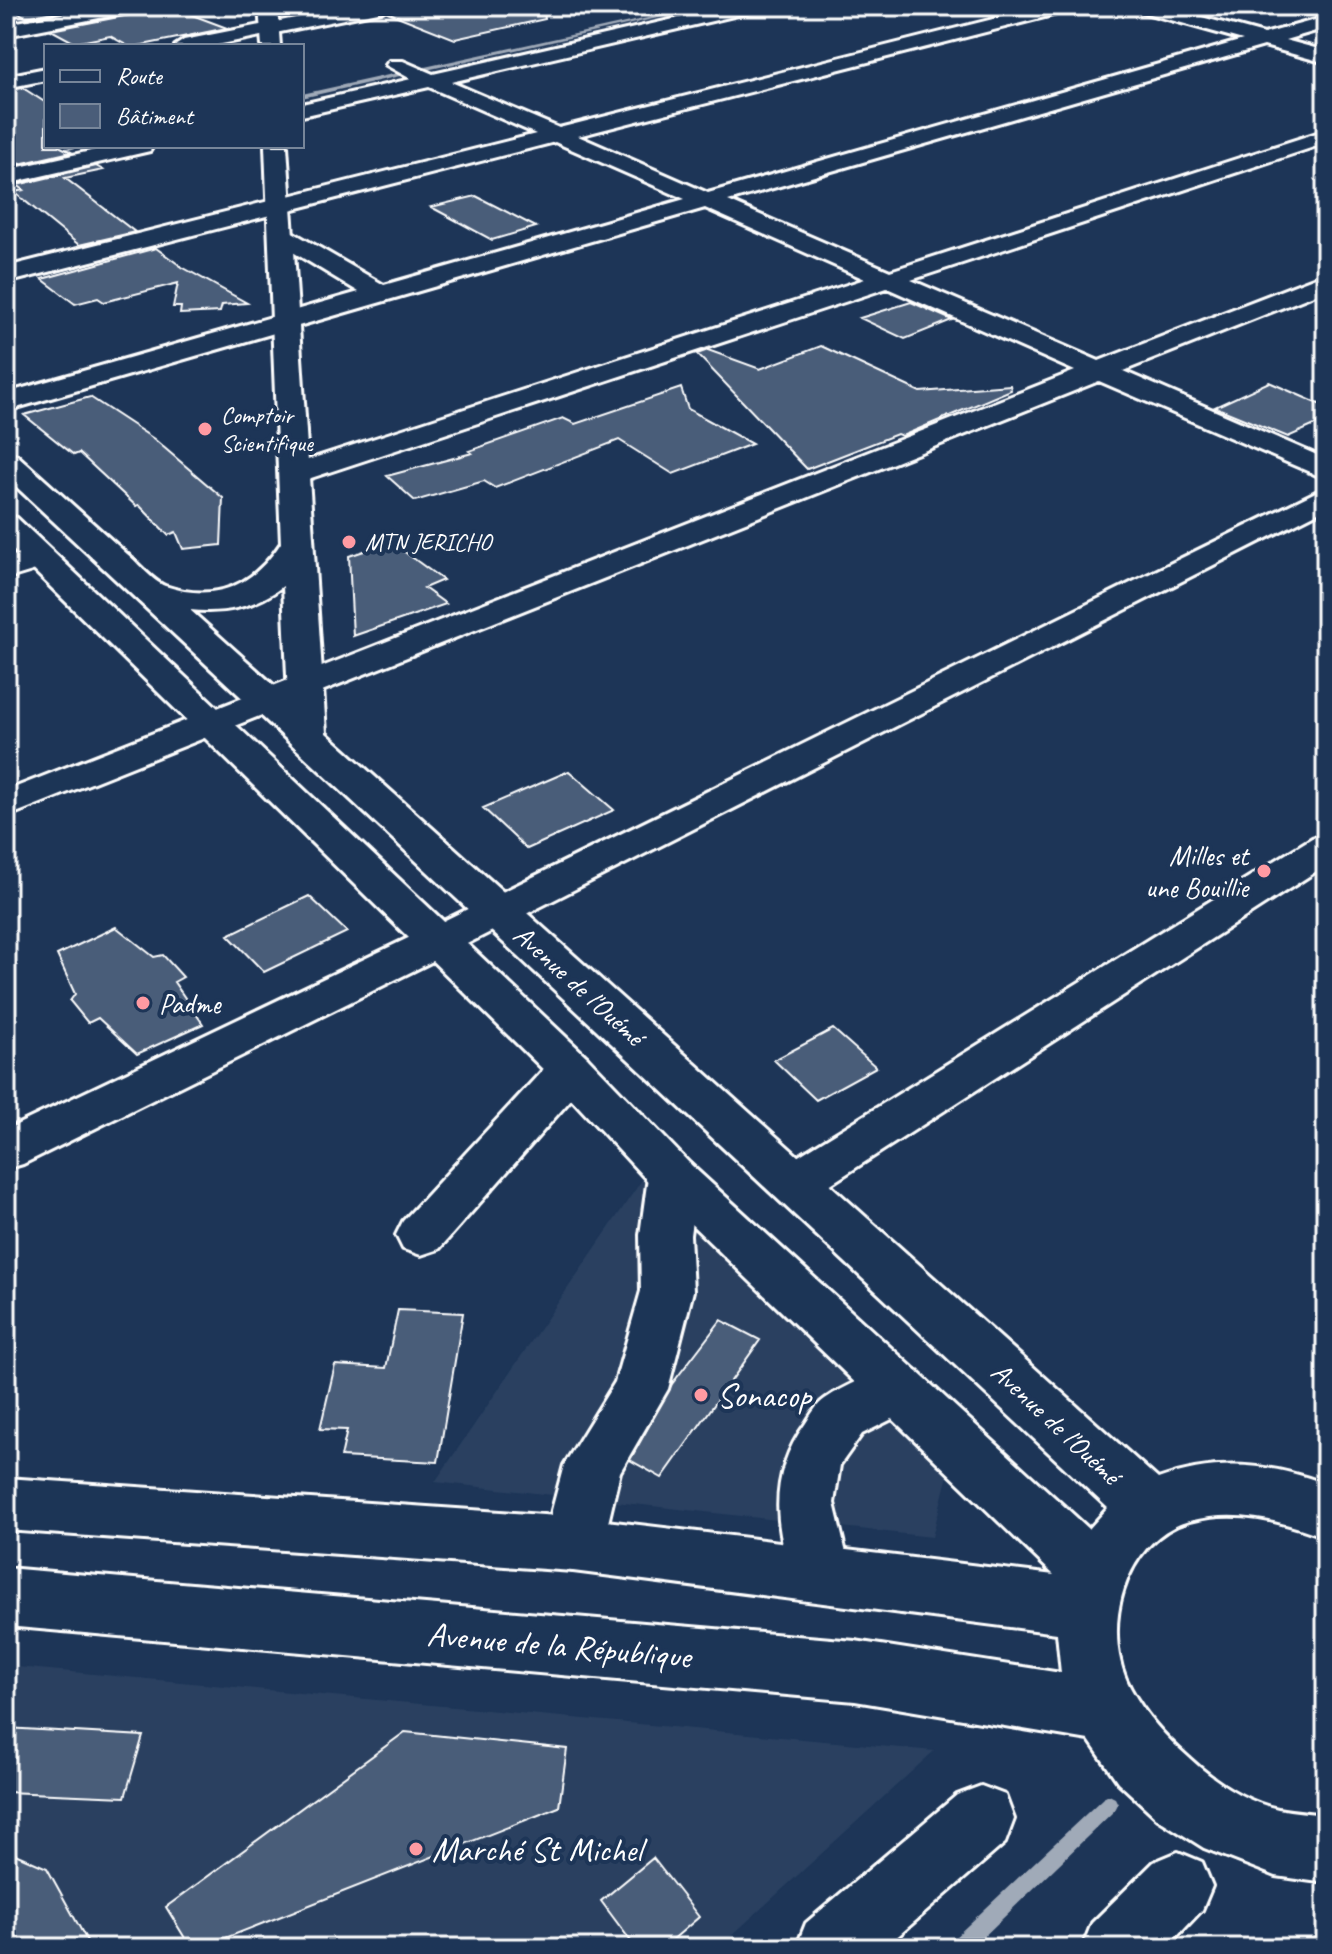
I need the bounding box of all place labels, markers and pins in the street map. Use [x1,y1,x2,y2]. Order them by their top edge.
place label: Comptoir Scientifique [221,400,315,458]
marker: Comptoir Scientifique [196,420,214,438]
place label: MTN JERICHO [365,527,494,557]
marker: MTN JERICHO [340,533,358,551]
place label: Milles et une Bouillie [1145,838,1251,905]
marker: Milles et une Bouillie [1255,862,1273,880]
place label: Padme [159,986,222,1021]
marker: Padme [134,994,152,1012]
place label: Sonacop [717,1374,813,1417]
marker: Sonacop [692,1386,710,1404]
place label: Marché St Michel [432,1828,648,1871]
marker: Marché St Michel [407,1840,425,1858]

